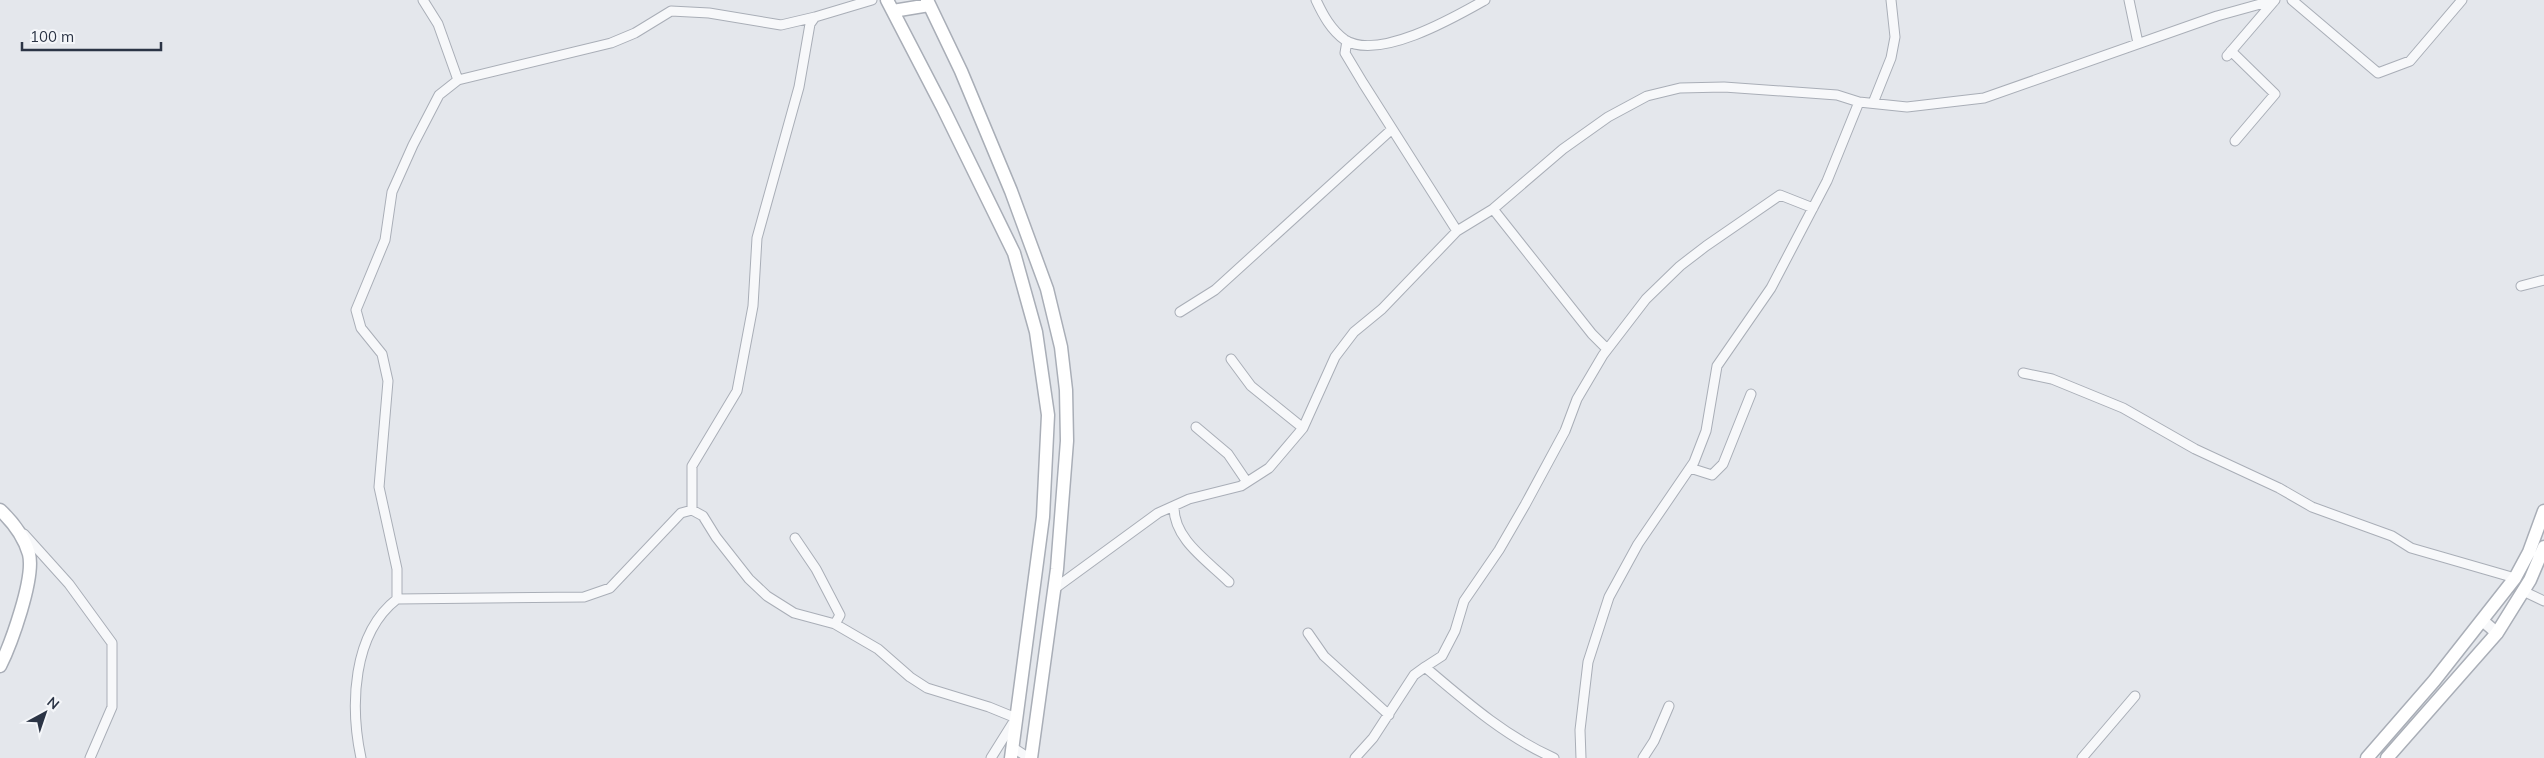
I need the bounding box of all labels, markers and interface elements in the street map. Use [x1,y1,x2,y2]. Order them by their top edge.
scale bar [22,20,161,52]
text: 100 m [30,27,74,46]
north arrow [20,688,70,738]
text: N [44,693,63,713]

